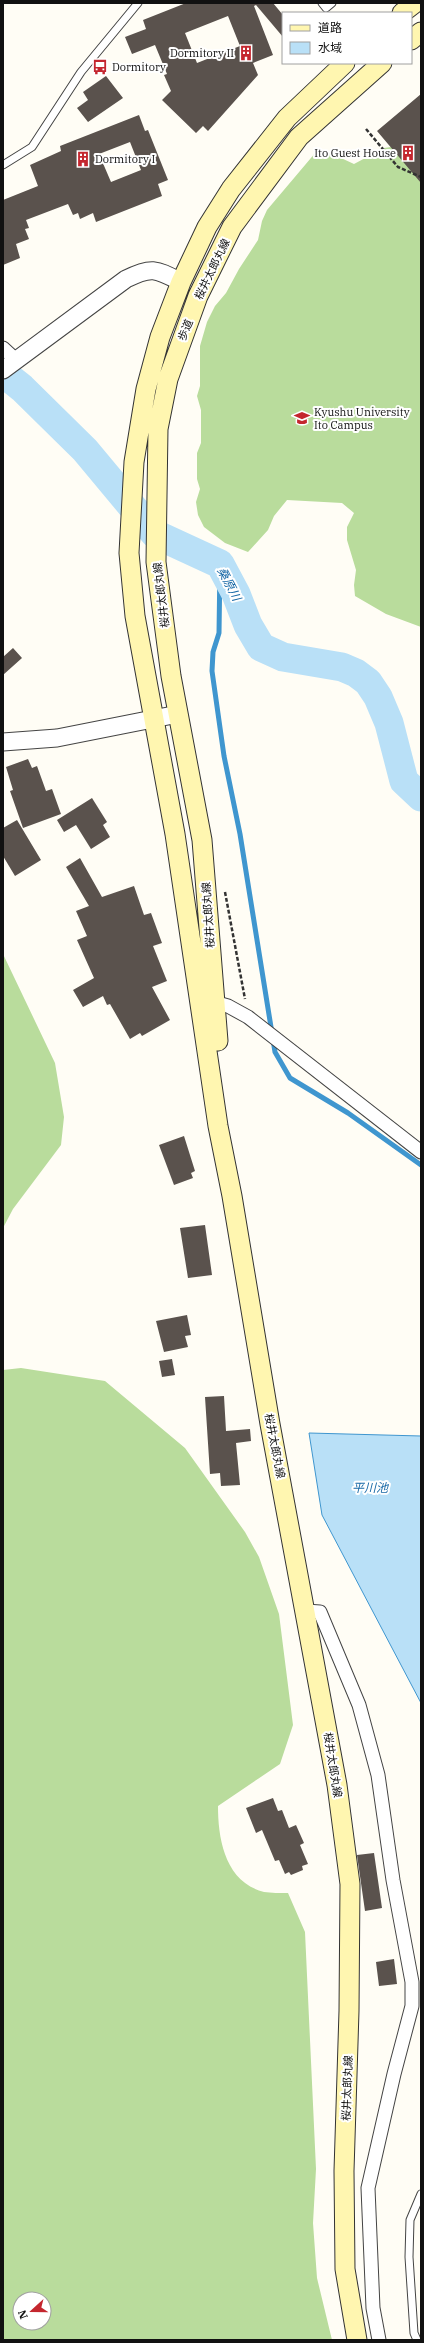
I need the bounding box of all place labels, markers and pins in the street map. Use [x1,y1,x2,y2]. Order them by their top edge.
building icon: Dormitory II [237,44,255,62]
place label: Dormitory II [170,46,234,60]
bus stop icon: Dormitory [91,58,109,76]
place label: Dormitory [112,60,166,74]
building icon: Ito Guest House [399,144,417,162]
place label: Ito Guest House [314,146,396,160]
building icon: Dormitory I [74,150,92,168]
place label: Dormitory I [95,152,156,166]
place label: Kyushu University Ito Campus [314,405,410,432]
school or university icon: Kyushu University Ito Campus [293,409,311,427]

